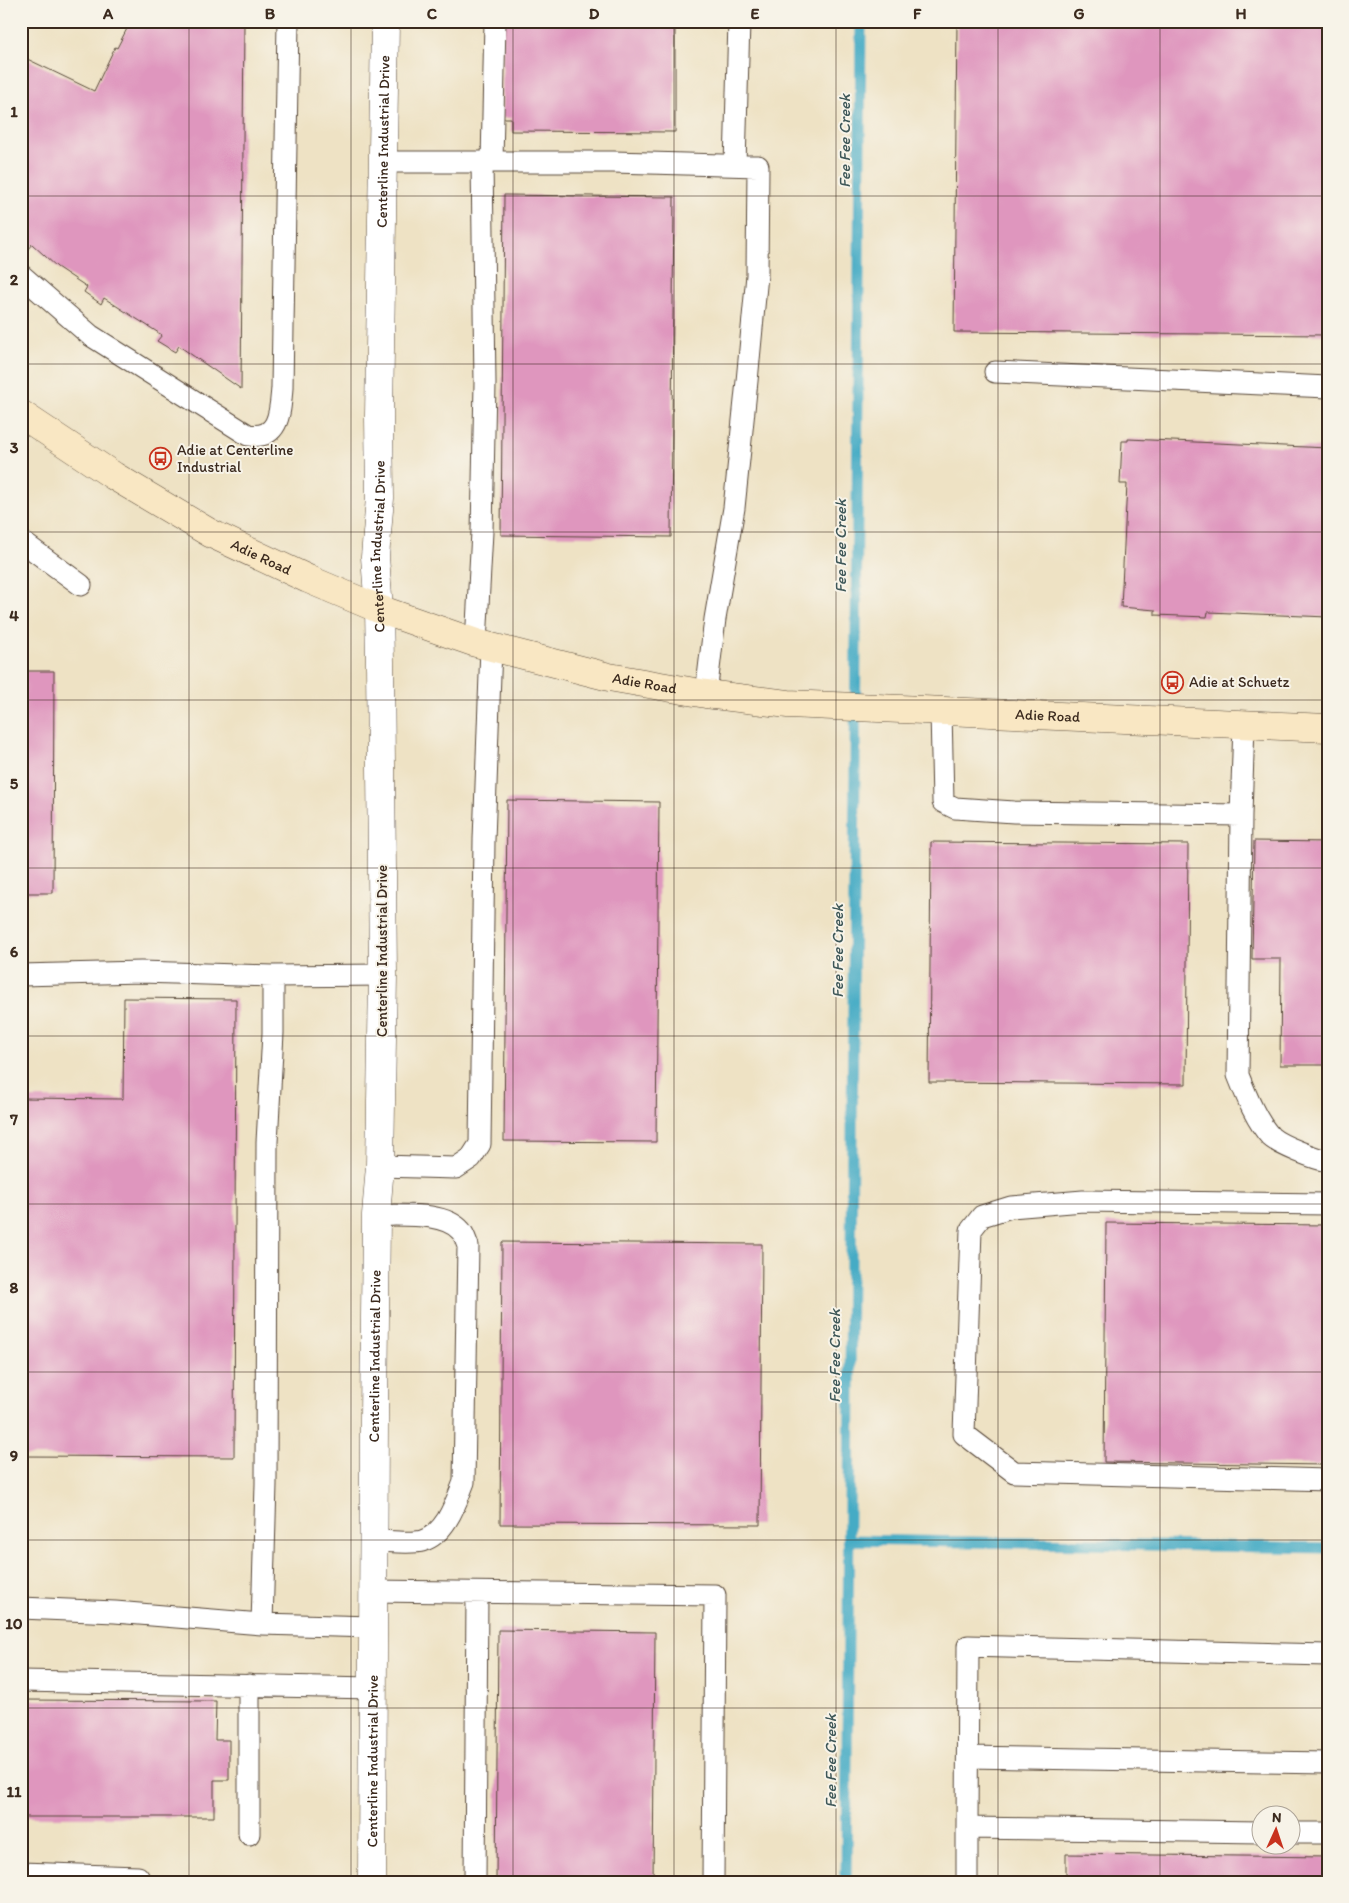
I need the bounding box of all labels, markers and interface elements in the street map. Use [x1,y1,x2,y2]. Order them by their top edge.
text: A [102,4,114,23]
text: B [265,4,276,23]
text: C [427,4,438,23]
text: D [589,4,600,23]
text: E [751,4,760,23]
text: F [913,4,922,23]
text: G [1073,4,1085,23]
text: H [1235,4,1247,23]
street label: Centerline Industrial Drive [373,55,393,228]
water label: Fee Fee Creek [835,93,854,188]
text: 1 [10,102,18,121]
text: 2 [10,270,19,289]
text: 3 [10,438,19,457]
place label: Adie at Centerline Industrial [177,441,293,476]
bus stop icon: Adie at Centerline Industrial [149,447,173,471]
street label: Centerline Industrial Drive [366,460,389,633]
water label: Fee Fee Creek [831,498,850,593]
street label: Adie Road [228,535,295,579]
text: 4 [9,606,19,625]
street label: Adie Road [611,669,679,698]
bus stop icon: Adie at Schuetz [1161,670,1185,694]
place label: Adie at Schuetz [1189,673,1290,691]
street label: Adie Road [1015,705,1081,726]
text: 5 [10,774,19,793]
street label: Centerline Industrial Drive [373,865,391,1037]
water label: Fee Fee Creek [828,903,847,998]
text: 6 [10,942,19,961]
text: 7 [9,1110,18,1129]
street label: Centerline Industrial Drive [365,1270,384,1442]
text: 8 [10,1278,19,1297]
water label: Fee Fee Creek [825,1308,844,1403]
text: 9 [10,1446,18,1465]
text: 10 [5,1614,23,1633]
street label: Centerline Industrial Drive [363,1675,382,1847]
water label: Fee Fee Creek [821,1713,840,1808]
text: 11 [7,1782,22,1801]
north arrow [1252,1806,1302,1856]
text: N [1271,1809,1282,1826]

